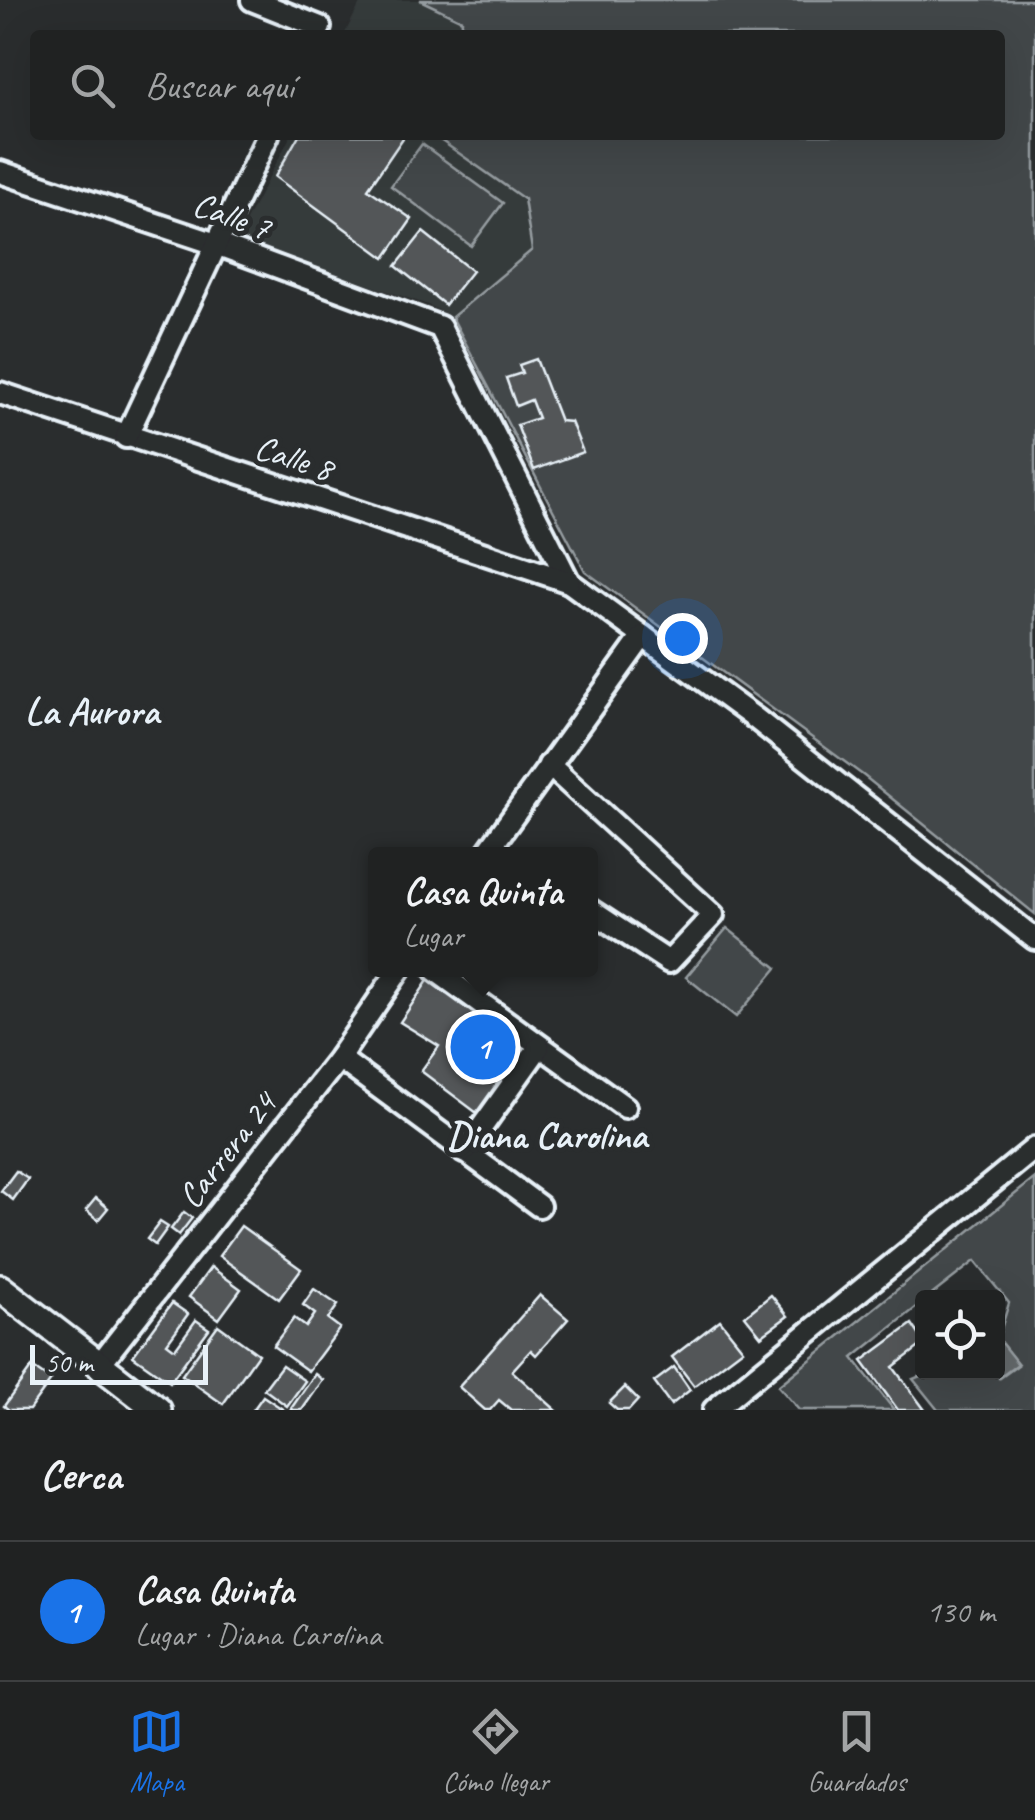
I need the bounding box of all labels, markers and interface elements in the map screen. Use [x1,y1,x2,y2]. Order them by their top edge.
search box [30,30,1005,140]
icon: search [65,58,120,113]
text: Buscar aquí [145,62,294,109]
street label: Calle 7 [187,181,279,251]
street label: Calle 8 [249,424,342,493]
your location [657,613,708,664]
district label: La Aurora [25,688,162,735]
popup [368,847,598,977]
text: Casa Quinta [404,868,562,915]
text: Lugar [404,915,463,956]
pin: 1 [450,1010,516,1084]
street label: Carrera 24 [168,1080,288,1217]
district label: Diana Carolina [447,1112,650,1159]
map controls [915,1290,1005,1380]
button: locate [915,1290,1005,1380]
scale bar [30,1340,208,1384]
text: 50 m [45,1345,93,1380]
text: Cerca [40,1449,122,1502]
text: Casa Quinta [135,1567,294,1614]
text: 1 [65,1591,80,1632]
text: 130 m [926,1591,995,1632]
text: Lugar · Diana Carolina [135,1614,381,1655]
tab: Mapa [129,1704,184,1799]
tab: Cómo llegar [443,1704,549,1799]
tab: Guardados [807,1704,906,1799]

